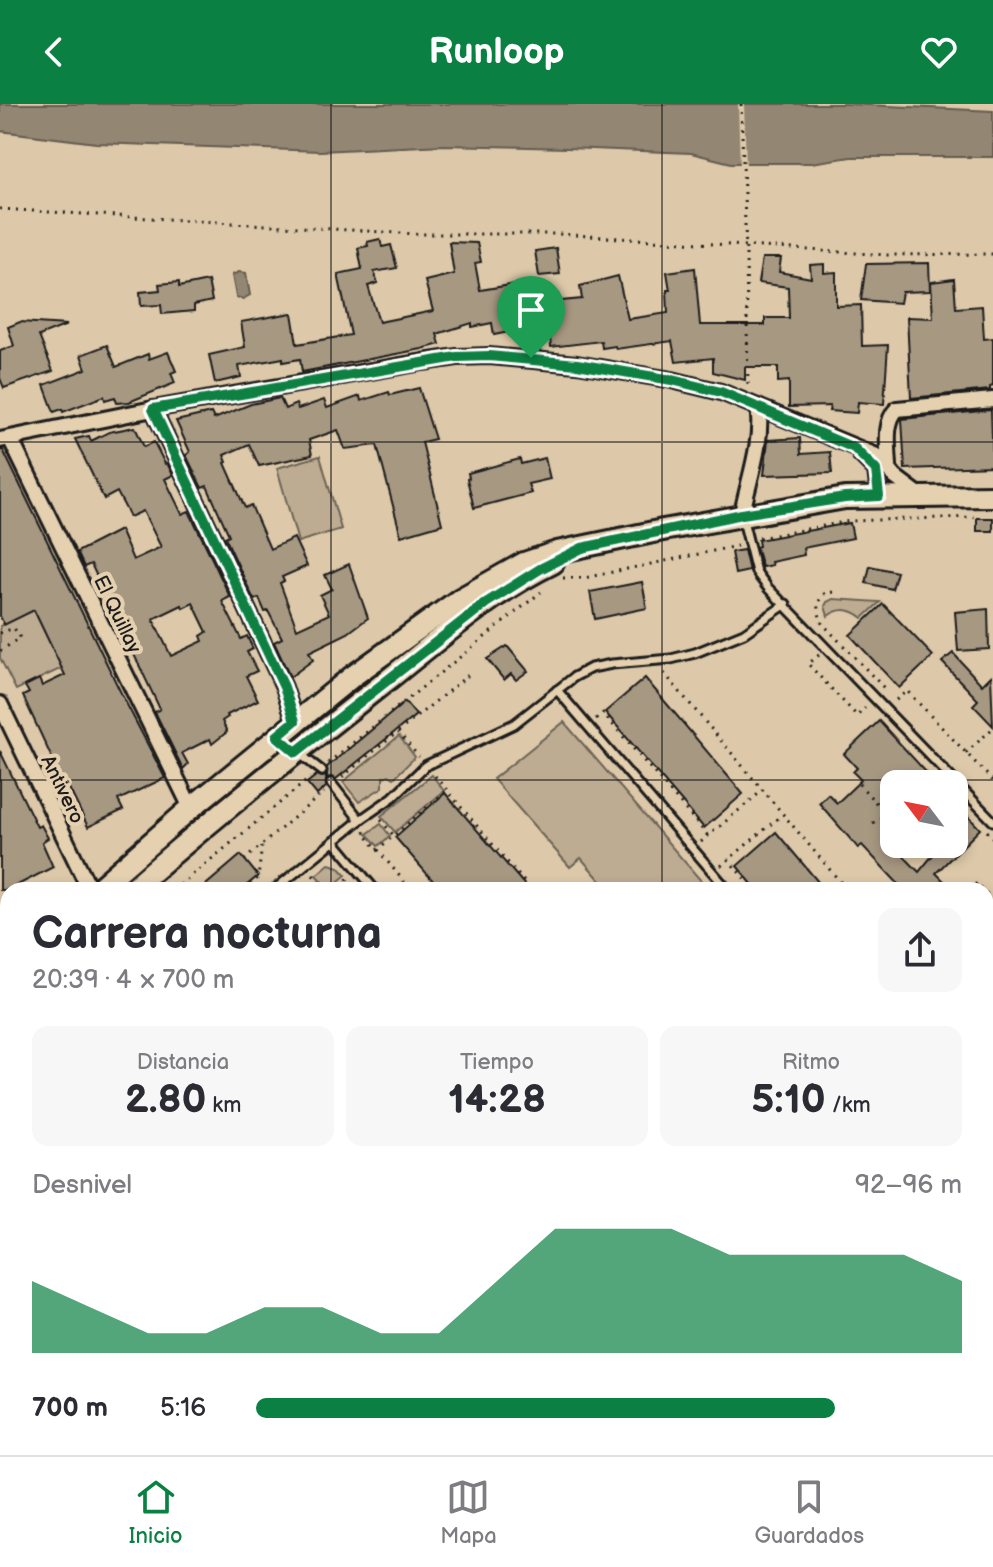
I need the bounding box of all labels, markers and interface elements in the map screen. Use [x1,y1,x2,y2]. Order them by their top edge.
icon: back [32,30,76,74]
icon: heart [917,30,961,74]
text: Runloop [429,31,564,74]
pin [497,276,565,358]
icon: arrive [509,288,553,332]
street label: El Quillay [88,572,146,657]
street label: Antivero [35,751,89,828]
north arrow [880,770,968,858]
map controls [880,770,968,858]
text: Carrera nocturna [32,908,382,961]
button: share [878,908,962,992]
text: 20:39 · 4 × 700 m [32,965,234,996]
text: Distancia [137,1049,229,1076]
text: Tiempo [460,1049,534,1076]
text: Ritmo [782,1049,840,1076]
text: 2.80 [125,1076,206,1124]
text: 14:28 [448,1076,546,1124]
text: 5:10 [751,1076,826,1124]
text: km [206,1092,241,1119]
text: /km [826,1092,871,1119]
text: Desnivel [32,1170,132,1201]
text: 92–96 m [855,1170,962,1201]
text: 700 m [32,1393,108,1424]
text: 5:16 [160,1393,206,1424]
tab: Inicio [129,1475,183,1550]
tab: Mapa [440,1475,497,1550]
tab: Guardados [754,1475,864,1550]

